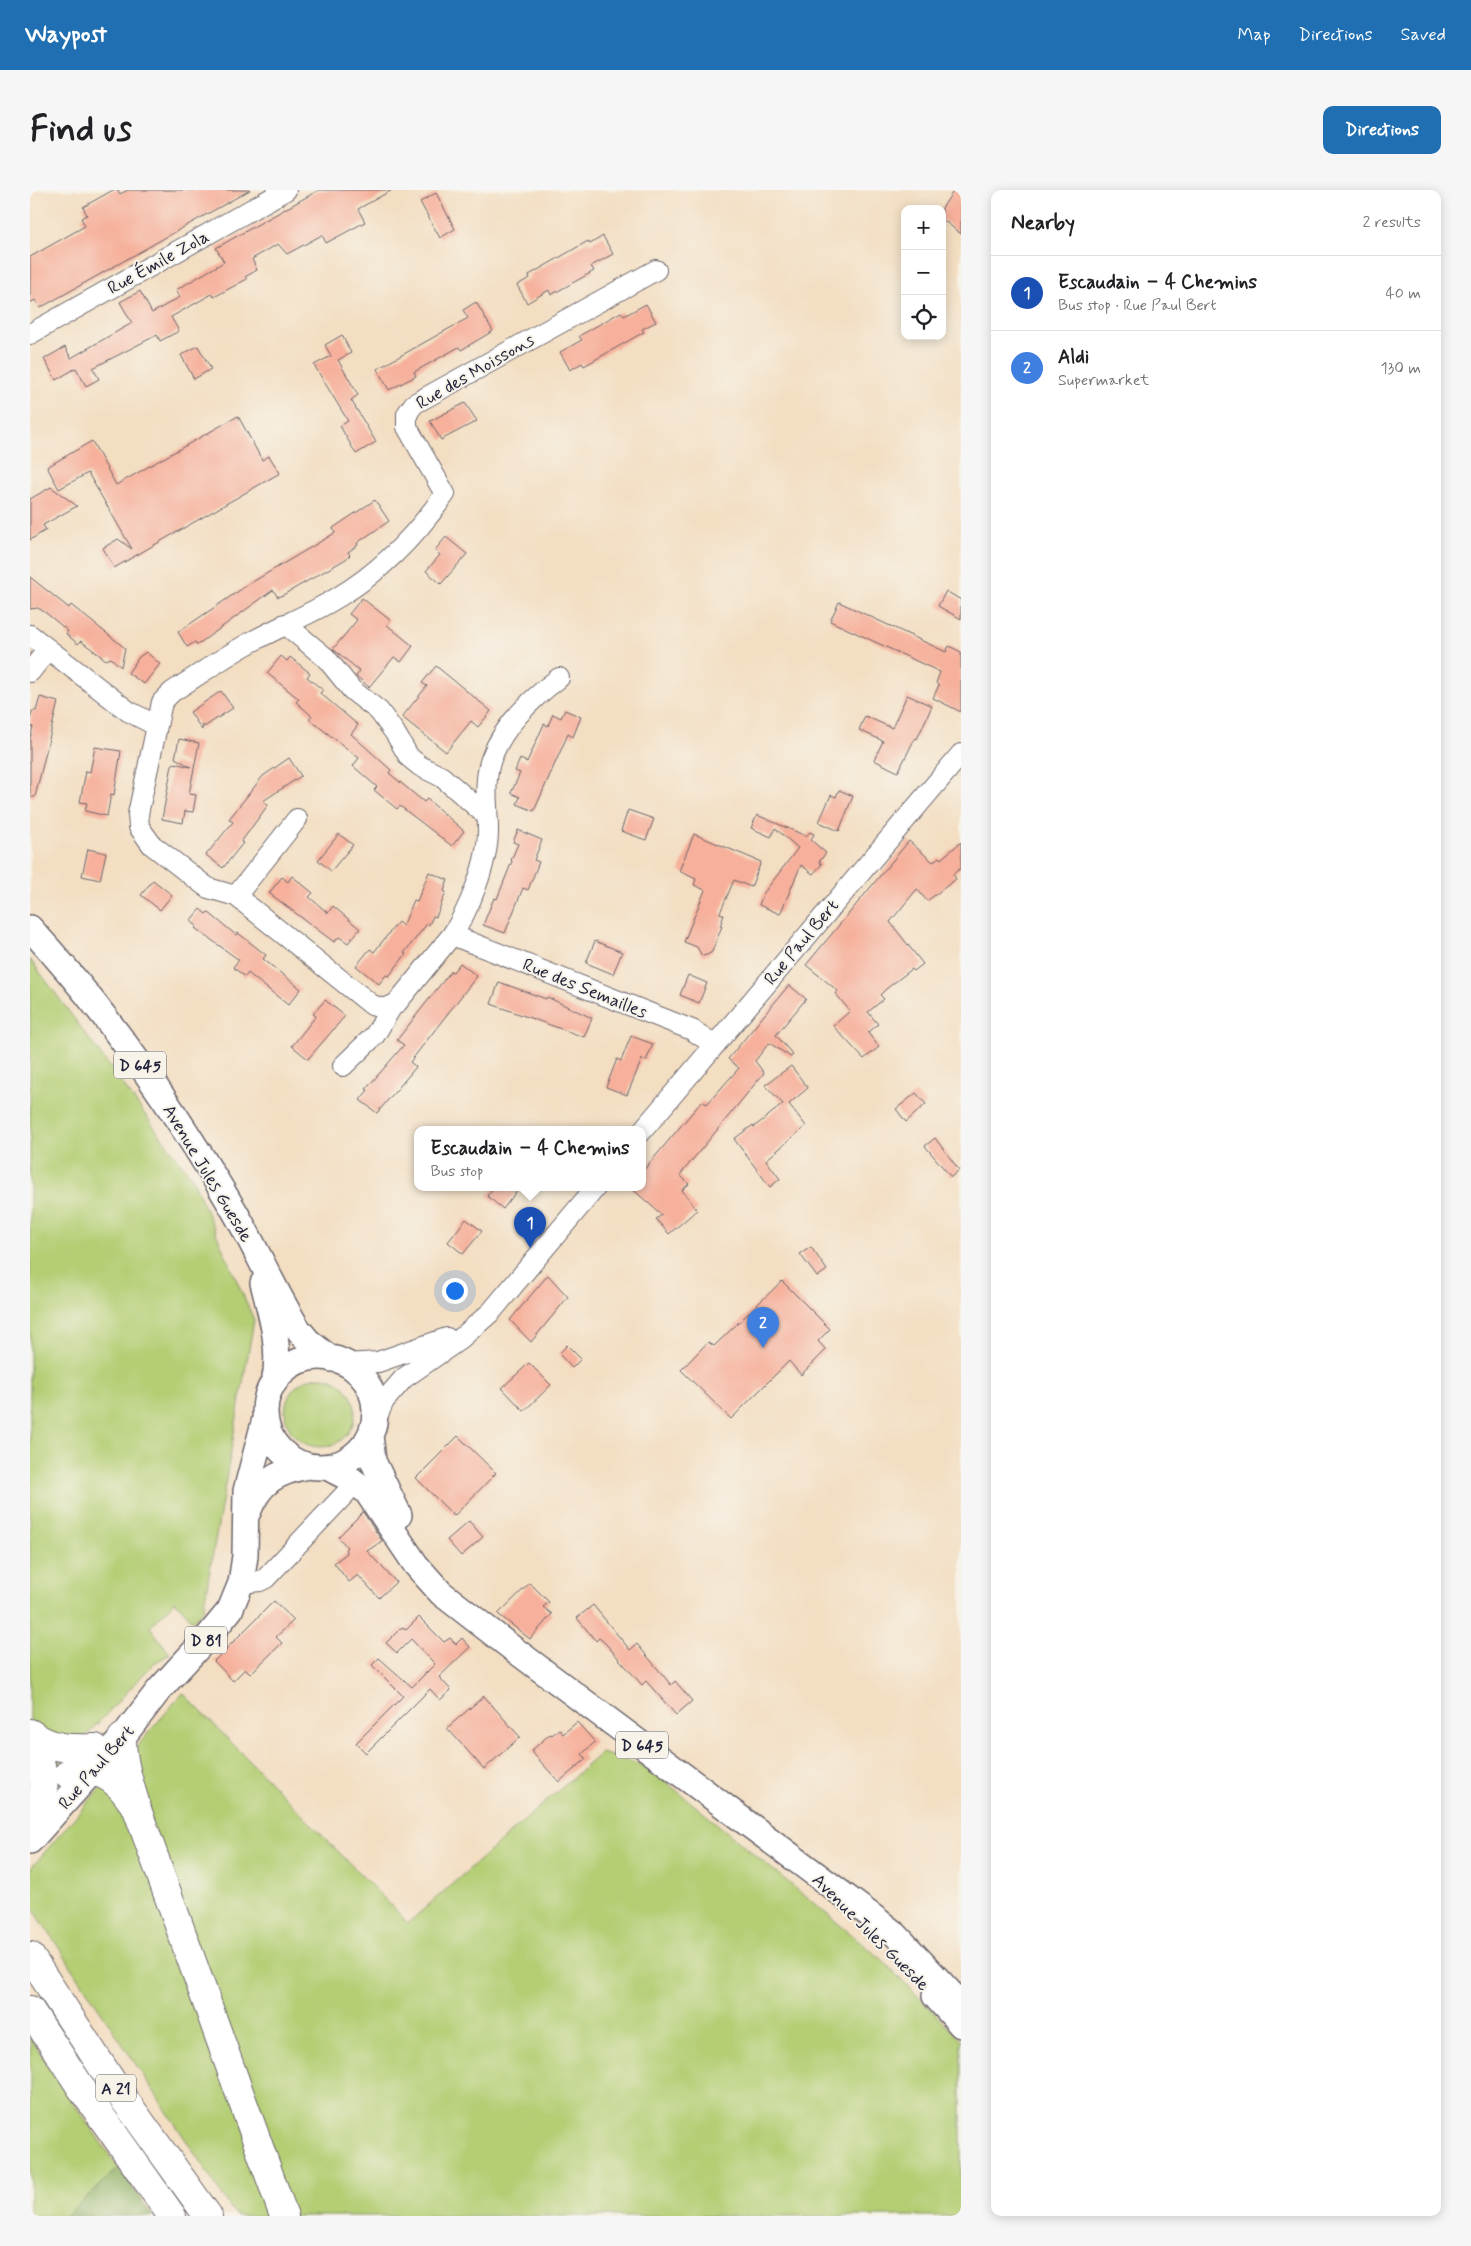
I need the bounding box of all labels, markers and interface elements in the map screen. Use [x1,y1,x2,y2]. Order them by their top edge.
text: Waypost [25,20,107,51]
text: Map [1238,23,1271,47]
text: Directions [1299,23,1373,47]
text: Saved [1401,23,1446,47]
button: Directions [1323,106,1441,154]
text: Find us [30,107,132,153]
map controls [901,205,946,340]
button: + [901,205,946,250]
text: Nearby [1011,209,1075,237]
text: 2 results [1363,212,1421,233]
street label: Rue Émile Zola [103,225,213,301]
button: − [901,250,946,295]
text: Escaudain – 4 Chemins [1058,270,1257,295]
text: 1 [1023,283,1031,304]
text: 40 m [1385,283,1421,304]
button: locate [901,295,946,340]
text: Bus stop · Rue Paul Bert [1058,295,1216,316]
street label: Rue des Moissons [412,328,539,415]
text: Aldi [1058,345,1089,370]
text: 2 [1023,358,1031,379]
text: 130 m [1380,358,1421,379]
text: Supermarket [1058,370,1149,391]
street label: Rue Paul Bert [759,895,845,991]
street label: Rue des Semailles [519,953,650,1025]
road number: D 645 [114,1052,166,1078]
street label: Avenue Jules Guesde [156,1100,258,1247]
popup [414,1126,646,1191]
text: Escaudain – 4 Chemins [431,1136,629,1161]
text: Bus stop [431,1161,484,1182]
pin: 1 [514,1207,546,1248]
your location [442,1278,468,1304]
pin: 2 [747,1307,779,1348]
road number: D 81 [185,1626,227,1654]
street label: Rue Paul Bert [53,1720,140,1815]
road number: D 645 [616,1732,668,1758]
street label: Avenue Jules Guesde [806,1869,934,1997]
road number: A 21 [96,2075,136,2102]

